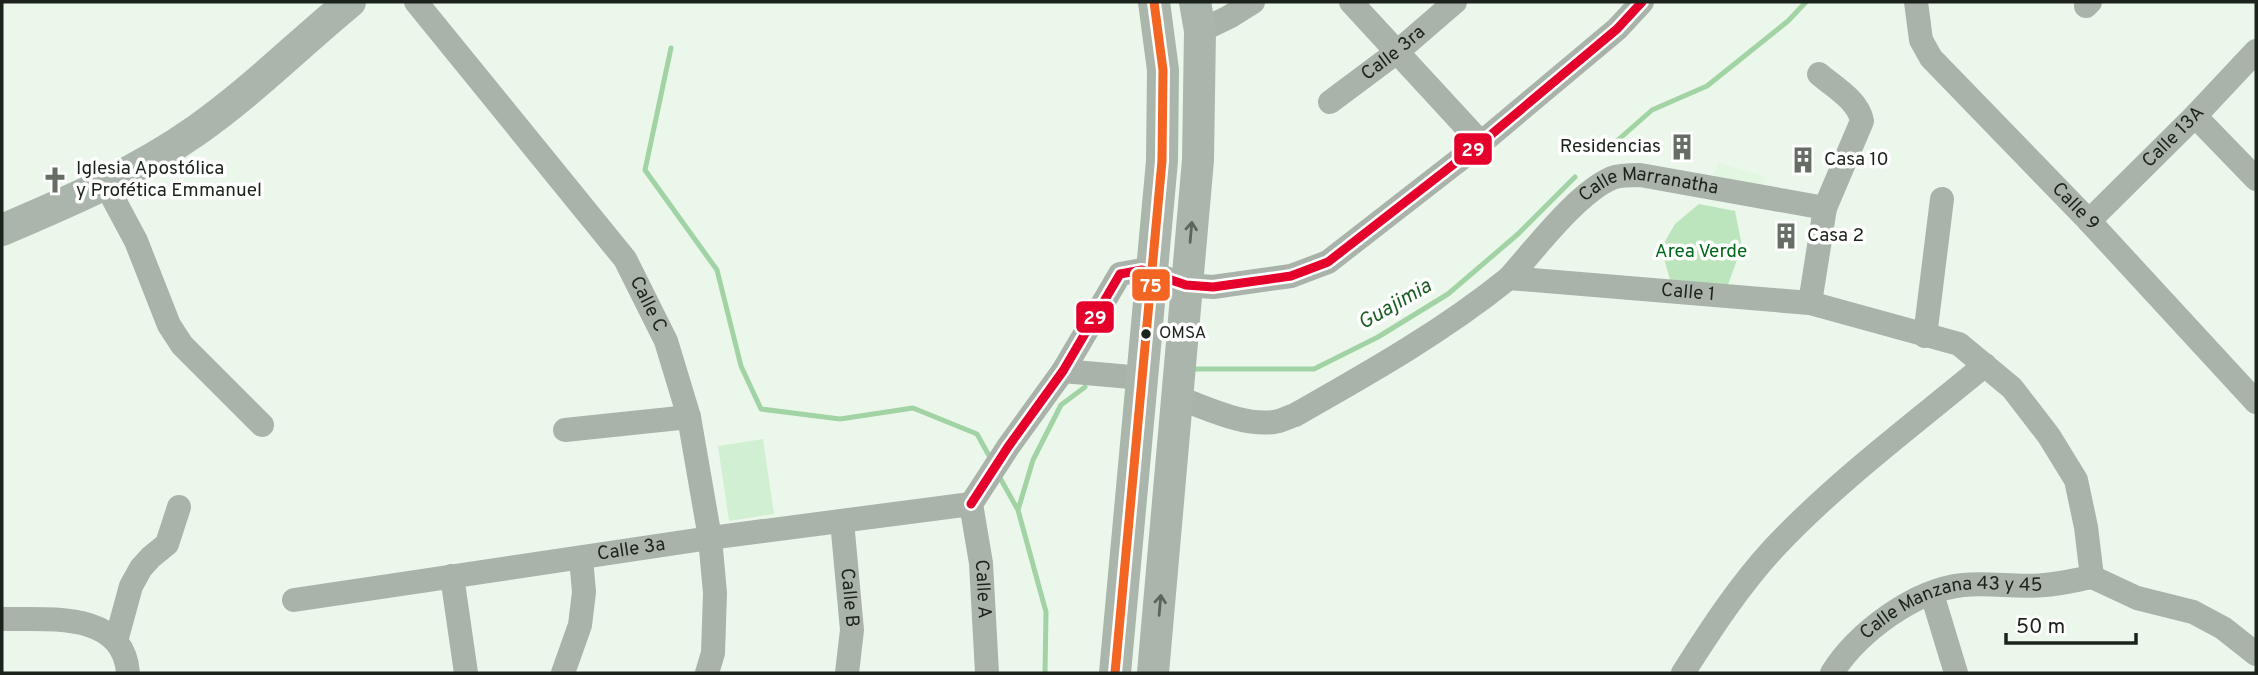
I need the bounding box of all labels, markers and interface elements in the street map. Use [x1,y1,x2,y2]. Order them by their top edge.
street label: Calle 3ra [1357,21,1431,86]
street label: Calle 13A [2137,101,2210,173]
line badge: 29 [1453,132,1493,166]
building icon: Residencias [1667,132,1697,162]
place label: Residencias [1560,135,1661,159]
text: 29 [1461,139,1485,163]
building icon: Casa 10 [1788,145,1818,175]
place label: Casa 10 [1824,148,1889,172]
place label: Iglesia Apostólica y Profética Emmanuel [76,157,262,203]
street label: Calle Marranatha [1574,163,1720,208]
church icon: Iglesia Apostólica y Profética Emmanuel [40,165,70,195]
street label: Calle 9 [2046,177,2104,236]
one-way arrow [1185,221,1198,244]
building icon: Casa 2 [1771,221,1801,251]
place label: Casa 2 [1807,224,1864,248]
park label: Area Verde [1655,240,1747,264]
line badge: 75 [1131,268,1171,302]
street label: Calle C [624,273,672,336]
water label: Guajimia [1353,273,1437,337]
text: 75 [1140,275,1162,299]
street label: Calle 1 [1660,279,1716,307]
line badge: 29 [1075,300,1115,334]
text: 29 [1083,307,1107,331]
place label: OMSA [1159,323,1206,345]
marker: OMSA [1139,327,1153,341]
street label: Calle 3a [596,533,667,567]
street label: Calle A [969,559,996,619]
street label: Calle B [834,567,864,628]
street label: Calle Manzana 43 y 45 [1855,572,2043,645]
one-way arrow [1153,594,1166,617]
scale bar [2006,602,2136,646]
text: 50 m [2016,614,2065,641]

